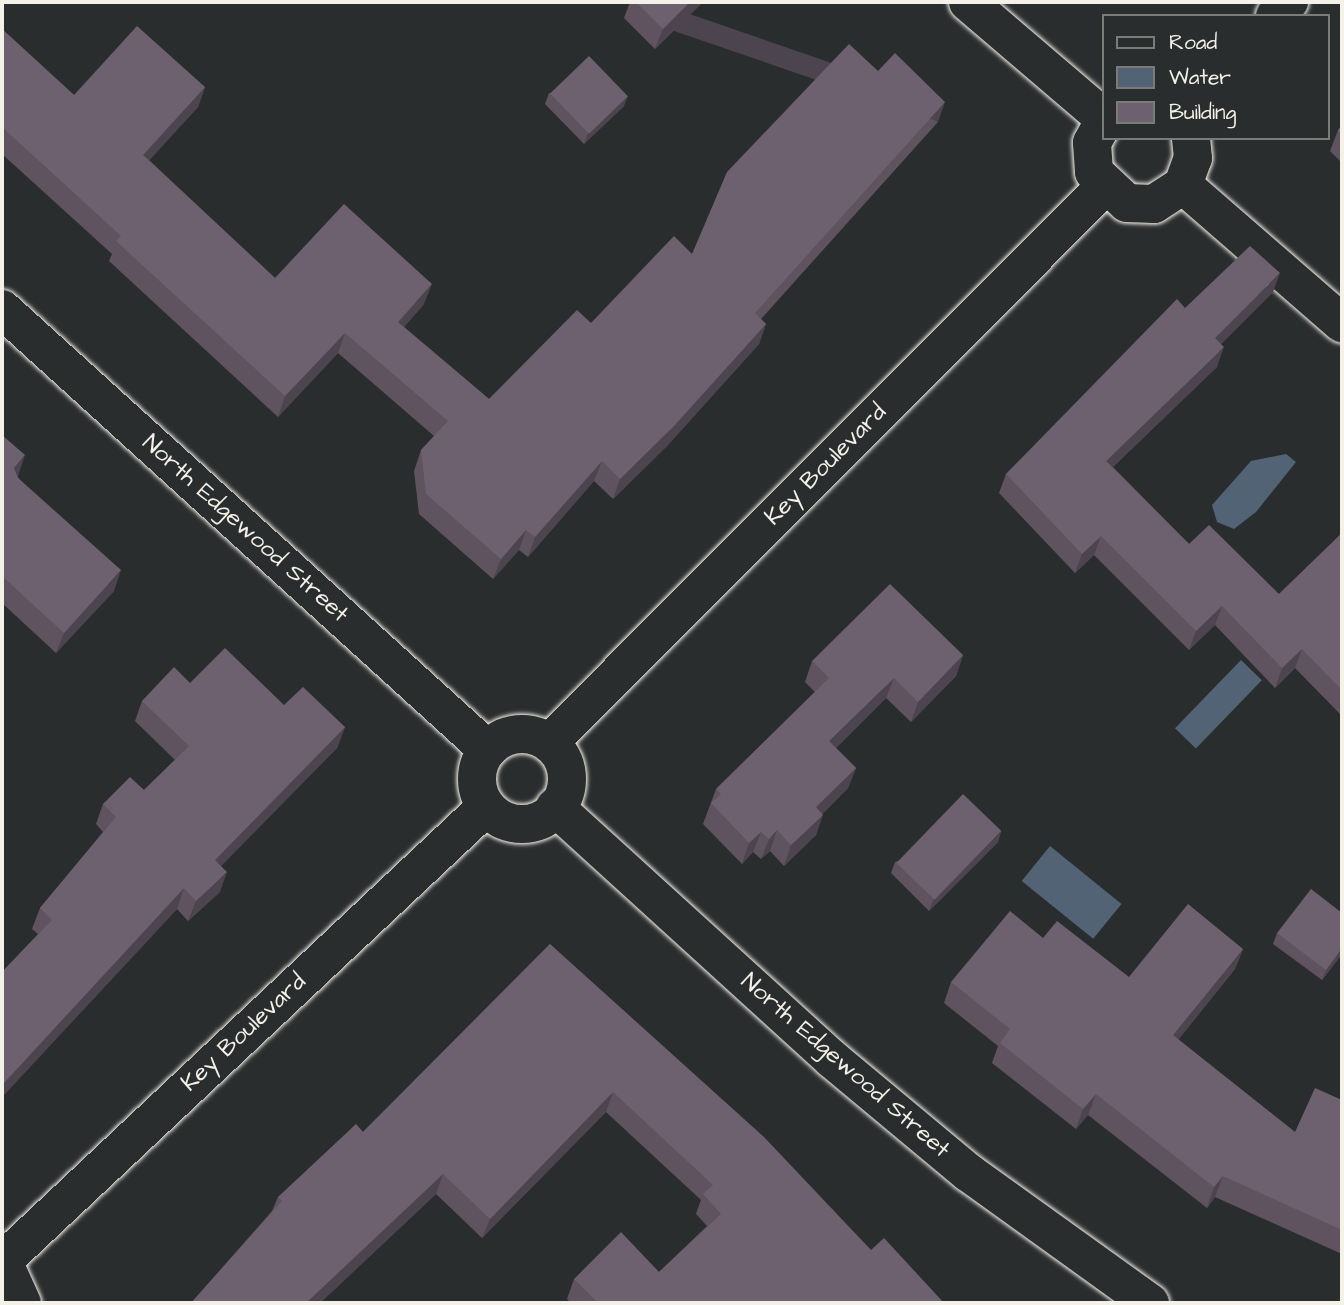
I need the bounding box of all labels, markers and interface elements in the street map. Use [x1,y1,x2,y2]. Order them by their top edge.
legend [1102,14,1330,140]
text: Road [1169,28,1217,57]
text: Water [1169,63,1231,92]
text: Building [1169,98,1236,127]
street label: Key Boulevard [759,398,893,532]
street label: North Edgewood Street [136,429,354,629]
street label: North Edgewood Street [735,967,955,1165]
street label: Key Boulevard [176,968,312,1098]

